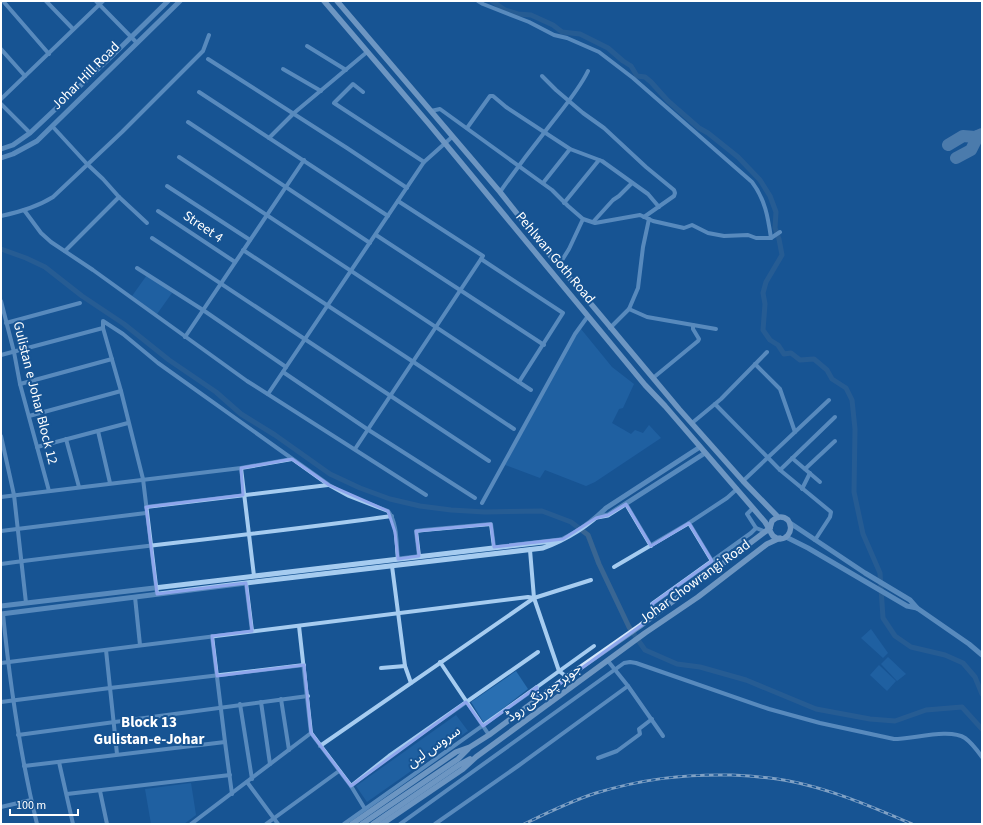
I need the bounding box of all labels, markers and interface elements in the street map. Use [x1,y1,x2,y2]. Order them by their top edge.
street label: Johar Hill Road [47,37,125,115]
street label: Street 4 [179,206,227,248]
street label: Pehlwan Goth Road [511,208,599,308]
street label: Gulistan e Johar Block 12 [8,319,62,467]
street label: Johar Chowrangi Road [636,535,754,629]
street label: جوہر چورنگی روڈ [502,659,586,727]
district label: Block 13 Gulistan-e-Johar [94,712,204,750]
street label: سروس لین [403,721,465,773]
scale bar [10,791,78,817]
text: 100 m [16,797,46,814]

